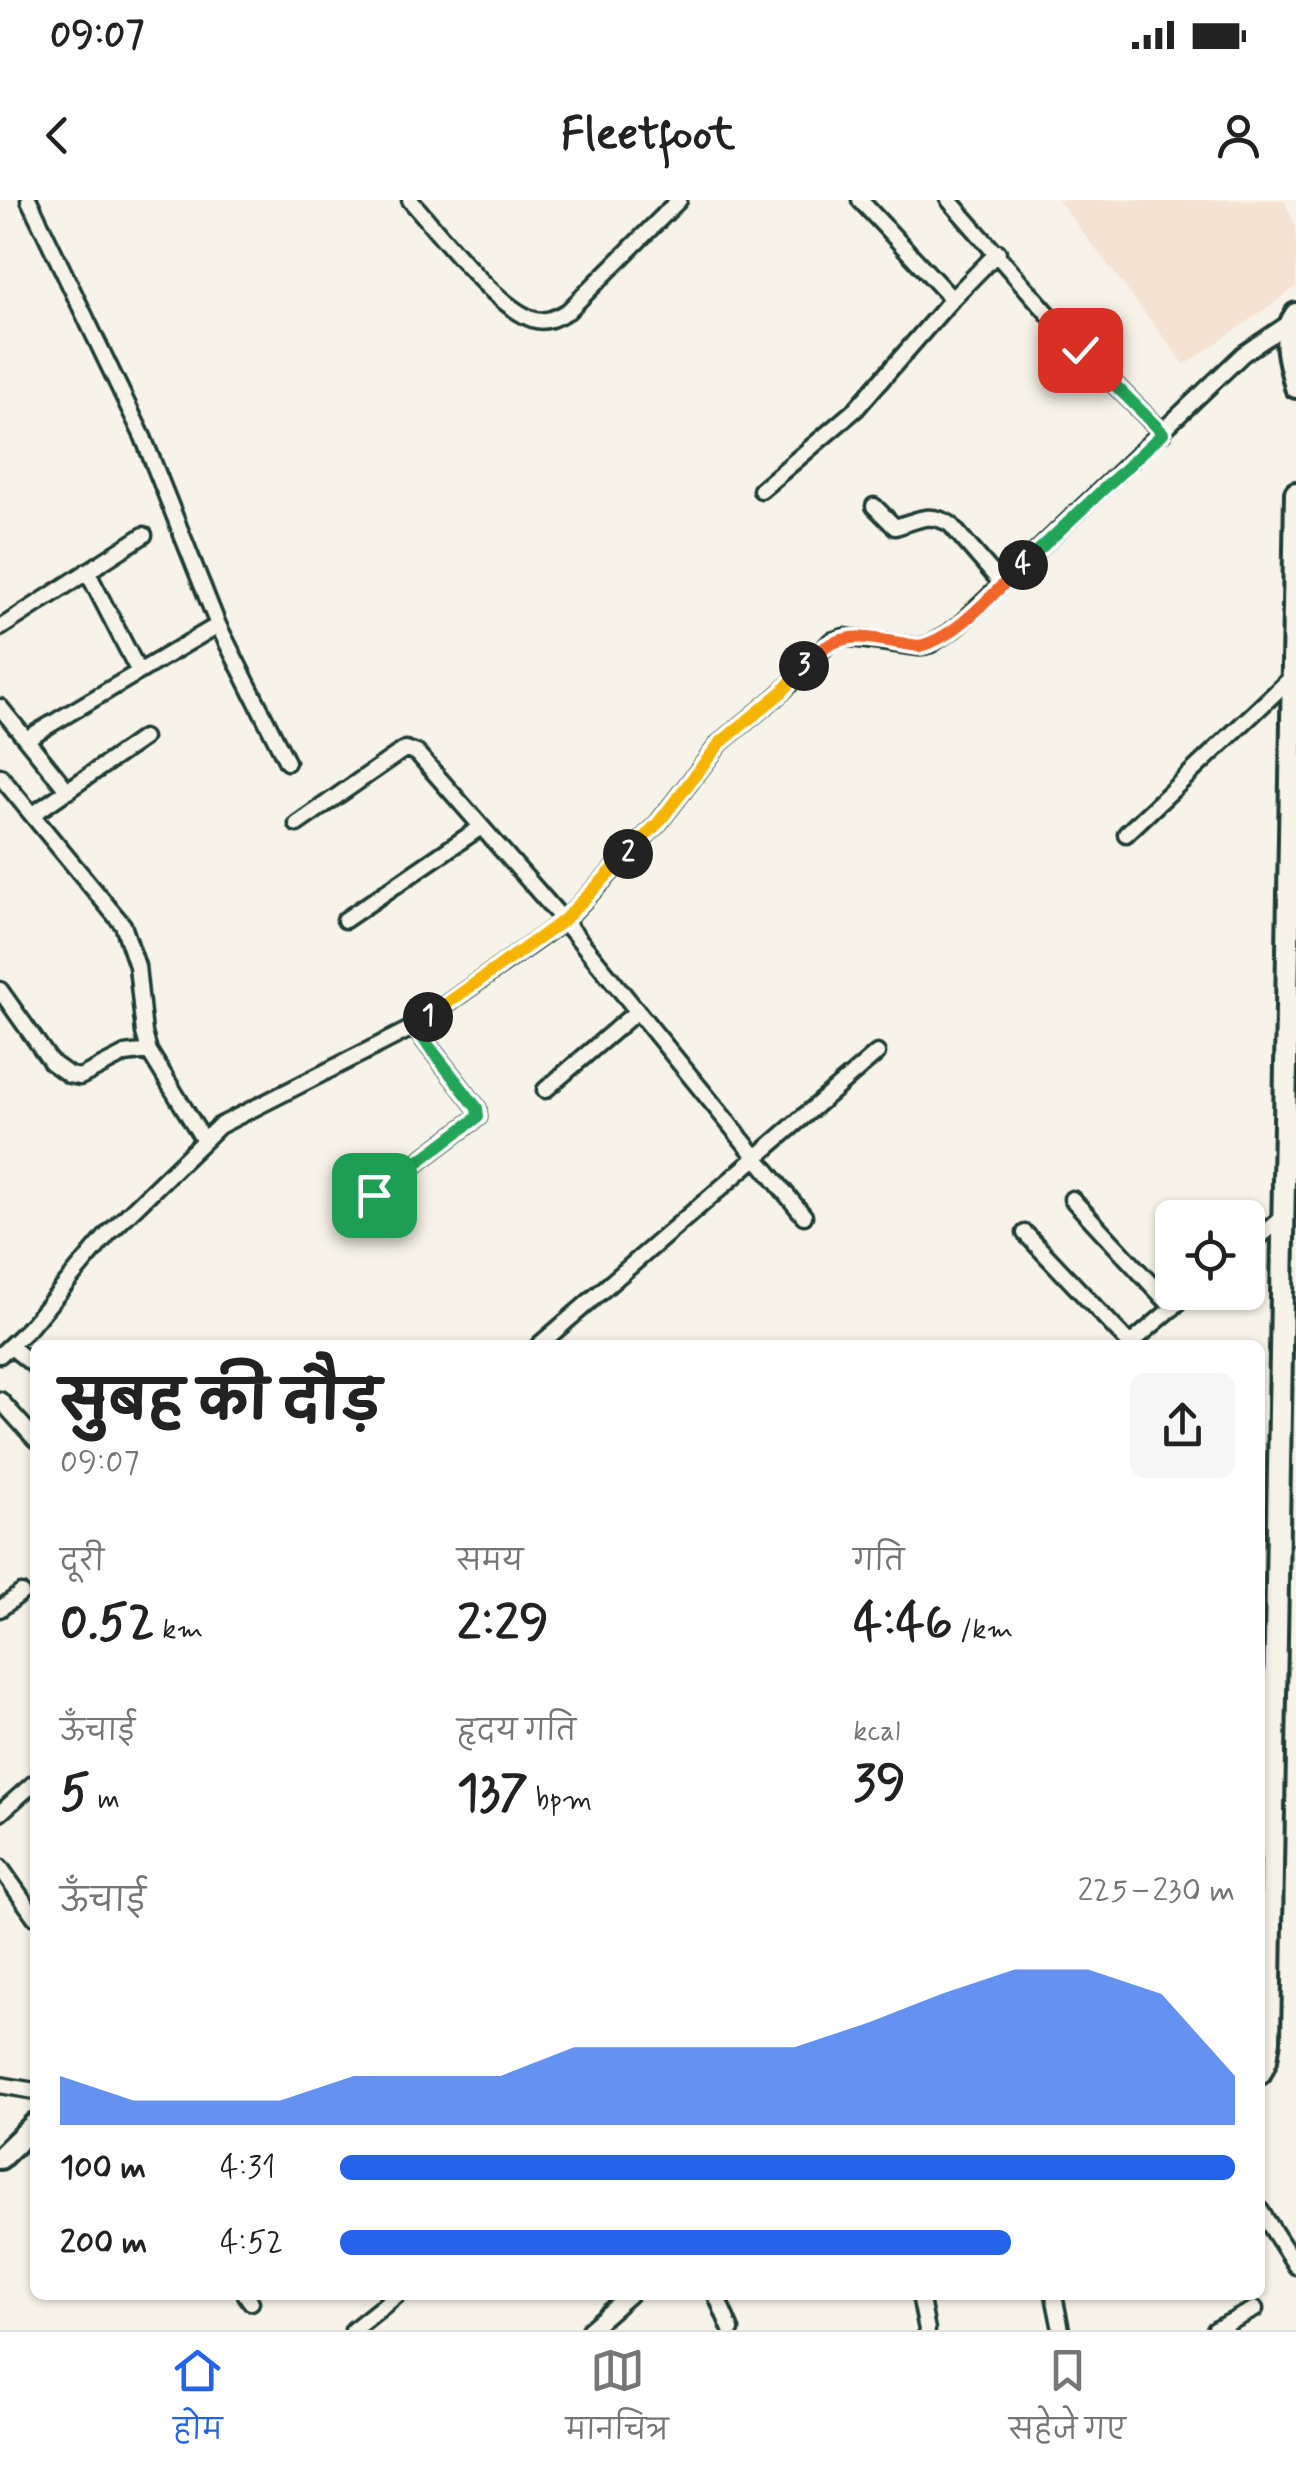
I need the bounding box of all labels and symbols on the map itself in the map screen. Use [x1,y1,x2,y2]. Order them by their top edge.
pin [1038,308,1123,393]
pin: 4 [998,540,1048,590]
pin: 3 [779,641,829,691]
pin: 2 [603,829,653,879]
pin: 1 [403,992,453,1042]
pin [332,1153,417,1238]

